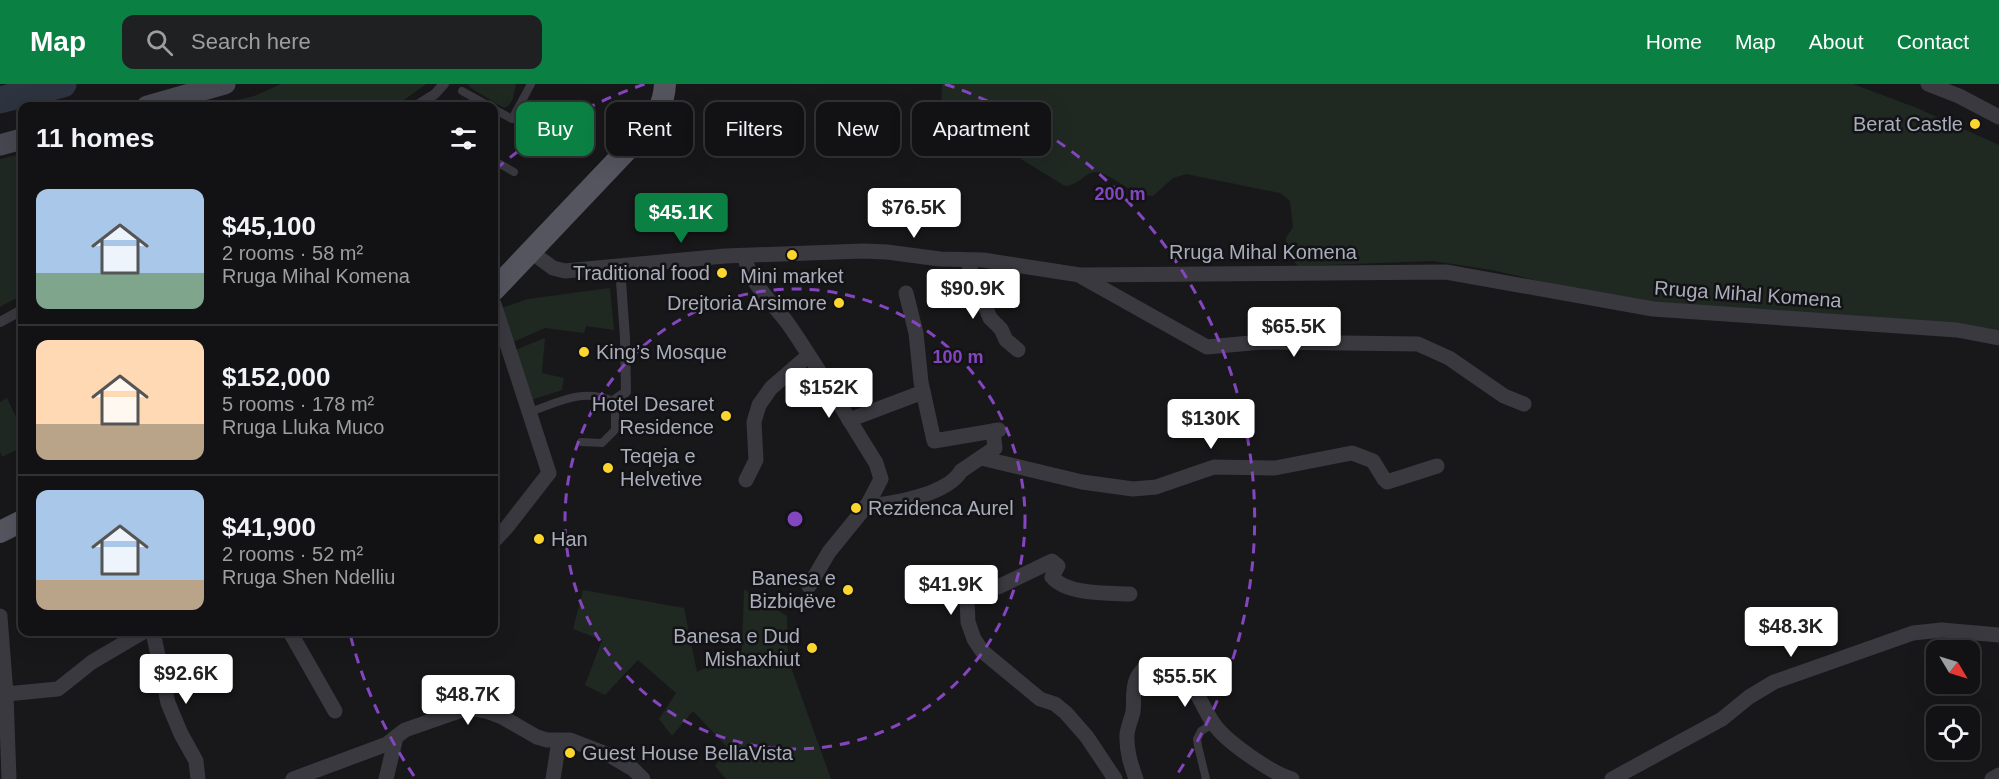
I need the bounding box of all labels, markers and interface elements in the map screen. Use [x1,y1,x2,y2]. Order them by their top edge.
search box [122,15,542,69]
text: Map [30,26,86,57]
icon: search [143,26,176,59]
text: Search here [191,29,311,54]
text: Home [1646,30,1702,53]
text: Map [1735,30,1776,53]
text: About [1809,30,1864,53]
text: Contact [1897,30,1969,53]
chip: Buy [516,102,594,156]
chip: Rent [606,102,693,156]
chip: Filters [705,102,804,156]
chip: New [816,102,900,156]
chip: Apartment [912,102,1051,156]
place label: Berat Castle [1853,113,1963,135]
marker: Berat Castle [1968,117,1982,131]
icon: filters [447,122,480,155]
text: 11 homes [36,123,155,153]
text: 200 m [1094,184,1146,204]
pin: $76.5K [865,188,963,239]
pin: $45.1K [632,193,730,244]
text: $76.5K [882,196,946,218]
text: $45.1K [649,201,713,223]
text: $45,100 [222,211,316,241]
icon: home [84,213,156,285]
street label: Rruga Mihal Komena [1169,241,1358,263]
text: 2 rooms · 58 m² [222,242,363,264]
marker: Mini market [785,248,799,262]
place label: Traditional food [573,262,710,284]
text: Rruga Mihal Komena [222,265,410,287]
place label: Mini market [740,265,844,287]
marker: Traditional food [715,266,729,280]
pin: $90.9K [924,269,1022,320]
street label: Rruga Mihal Komena [1654,276,1843,312]
text: $90.9K [941,277,1005,299]
place label: Drejtoria Arsimore [667,292,827,314]
marker: Drejtoria Arsimore [832,296,846,310]
pin: $65.5K [1245,307,1343,358]
text: $65.5K [1262,315,1326,337]
place label: King’s Mosque [596,341,727,363]
marker: King’s Mosque [577,345,591,359]
text: 100 m [932,347,984,367]
text: $152,000 [222,362,330,392]
icon: home [84,364,156,436]
pin: $152K [787,368,871,419]
text: $152K [800,376,858,398]
text: 5 rooms · 178 m² [222,393,374,415]
place label: Hotel Desaret Residence [592,393,714,438]
pin: $130K [1169,399,1253,450]
text: $130K [1182,407,1240,429]
marker: Hotel Desaret Residence [719,409,733,423]
text: Rruga Lluka Muco [222,416,384,438]
place label: Teqeja e Helvetive [620,445,702,490]
marker: Teqeja e Helvetive [601,461,615,475]
place label: Rezidenca Aurel [868,497,1014,519]
marker: Rezidenca Aurel [849,501,863,515]
centre of rings [785,509,805,529]
text: $41,900 [222,512,316,542]
icon: home [84,514,156,586]
place label: Han [551,528,588,550]
marker: Han [532,532,546,546]
text: 2 rooms · 52 m² [222,543,363,565]
pin: $41.9K [902,565,1000,616]
text: Rruga Shen Ndelliu [222,566,395,588]
place label: Banesa e Bizbiqëve [749,567,836,612]
text: $41.9K [919,573,983,595]
marker: Banesa e Bizbiqëve [841,583,855,597]
pin: $48.3K [1742,607,1840,658]
text: $48.3K [1759,615,1823,637]
place label: Banesa e Dud Mishaxhiut [673,625,800,670]
north arrow [1926,640,1980,694]
map controls [1926,640,1980,760]
marker: Banesa e Dud Mishaxhiut [805,641,819,655]
pin: $92.6K [137,654,235,705]
pin: $55.5K [1136,657,1234,708]
text: $92.6K [154,662,218,684]
text: $55.5K [1153,665,1217,687]
pin: $48.7K [419,675,517,726]
text: $48.7K [436,683,500,705]
button: locate [1926,706,1980,760]
place label: Guest House BellaVista [582,742,794,764]
marker: Guest House BellaVista [563,746,577,760]

